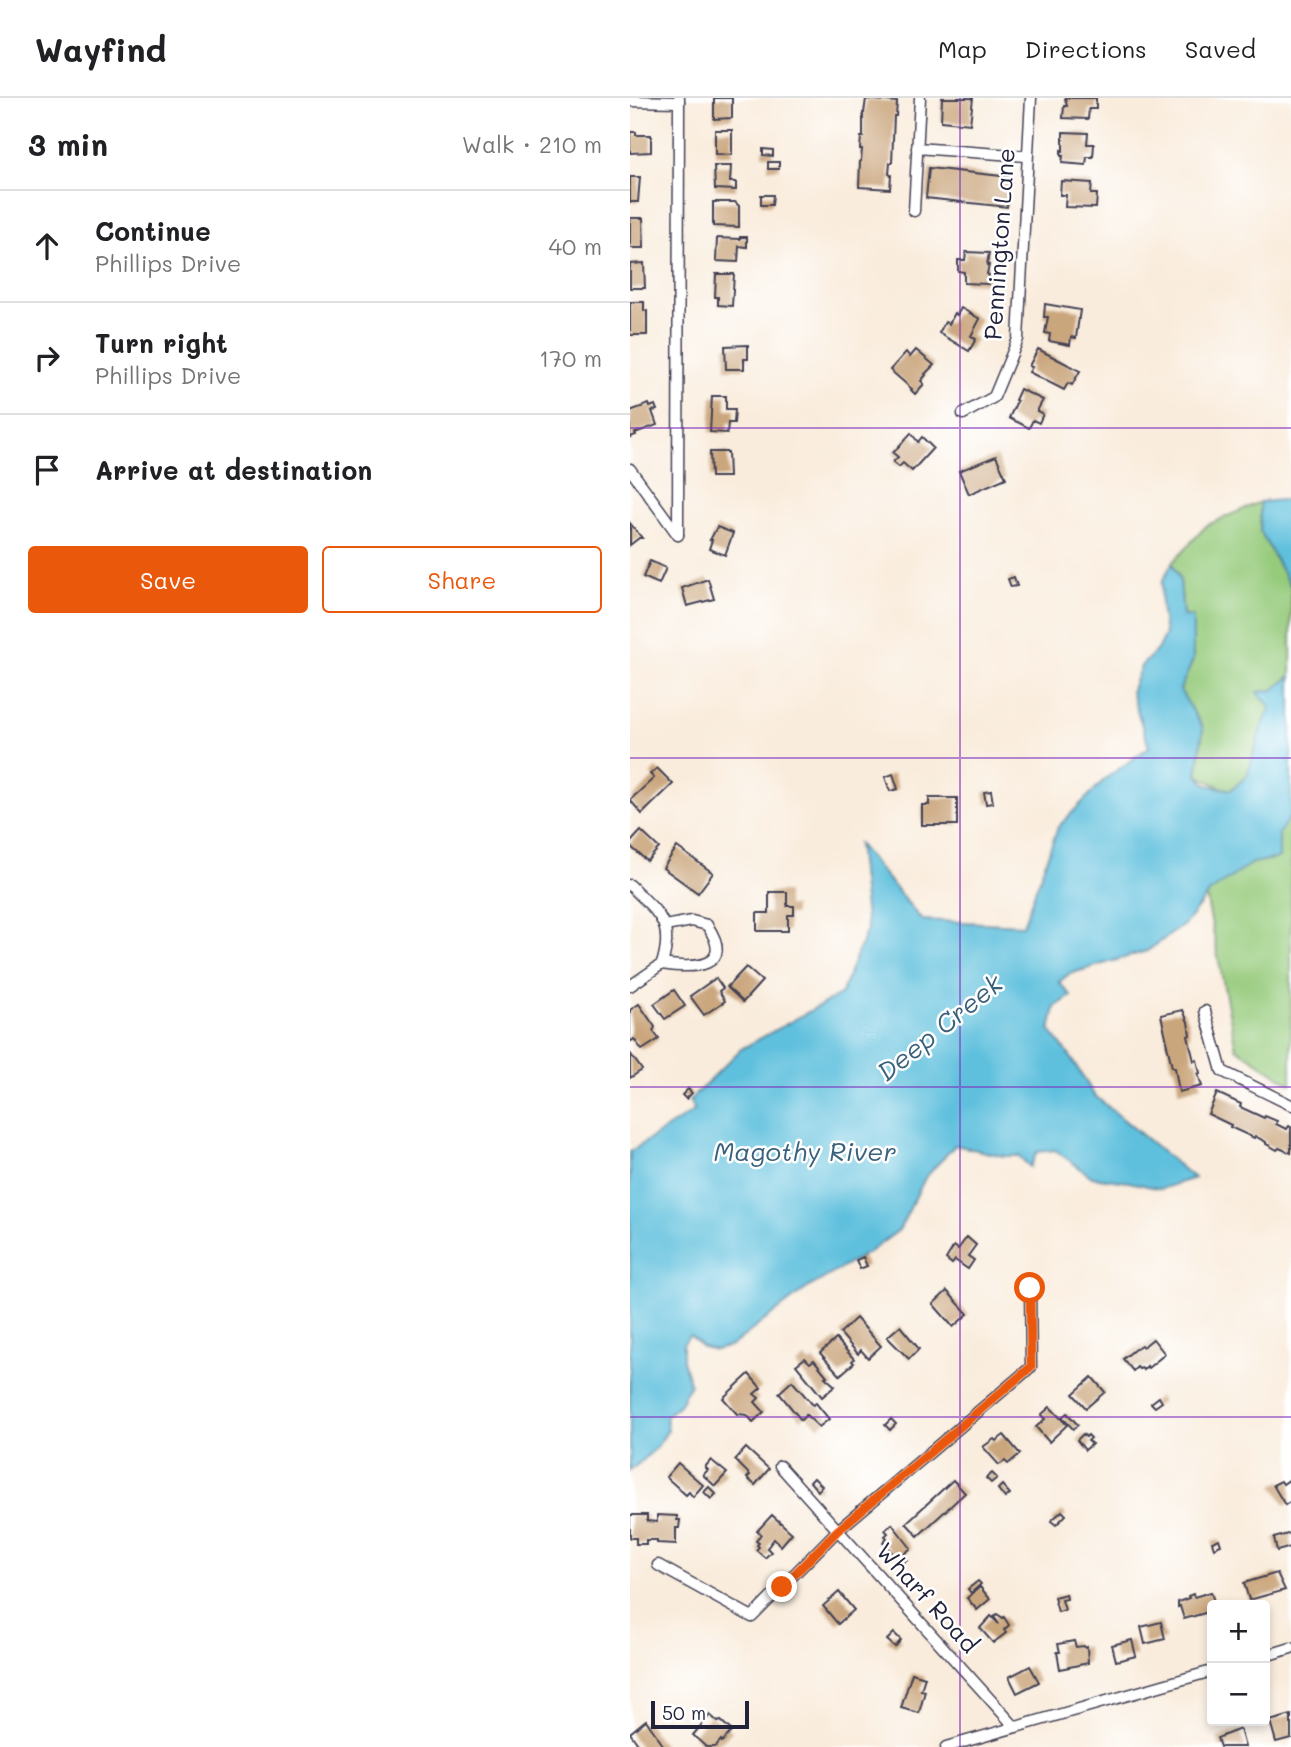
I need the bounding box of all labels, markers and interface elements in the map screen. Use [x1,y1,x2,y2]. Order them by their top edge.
text: Wayfind [35,27,166,70]
text: Map [938,33,987,64]
text: Directions [1025,33,1147,64]
text: Saved [1185,33,1256,64]
text: 3 min [28,124,108,164]
text: Walk · 210 m [462,129,602,159]
street label: Pennington Lane [976,147,1021,341]
text: Continue [95,214,211,248]
icon: ahead [28,227,66,265]
text: 40 m [549,231,602,261]
text: Phillips Drive [95,248,241,278]
text: Turn right [95,326,228,360]
icon: right [28,339,66,377]
text: 170 m [539,343,602,373]
text: Phillips Drive [95,360,241,390]
icon: arrive [28,451,66,489]
text: Arrive at destination [95,453,372,487]
button: Save [28,546,308,613]
button: Share [322,546,602,613]
water label: Deep Creek [870,965,1010,1088]
water label: Magothy River [714,1134,896,1168]
route start [1014,1272,1045,1303]
street label: Wharf Road [870,1535,986,1659]
route end [766,1571,797,1602]
map controls [1207,1600,1270,1726]
button: + [1207,1600,1270,1663]
button: − [1207,1663,1270,1726]
scale bar [651,1698,749,1730]
text: 50 m [662,1700,706,1725]

